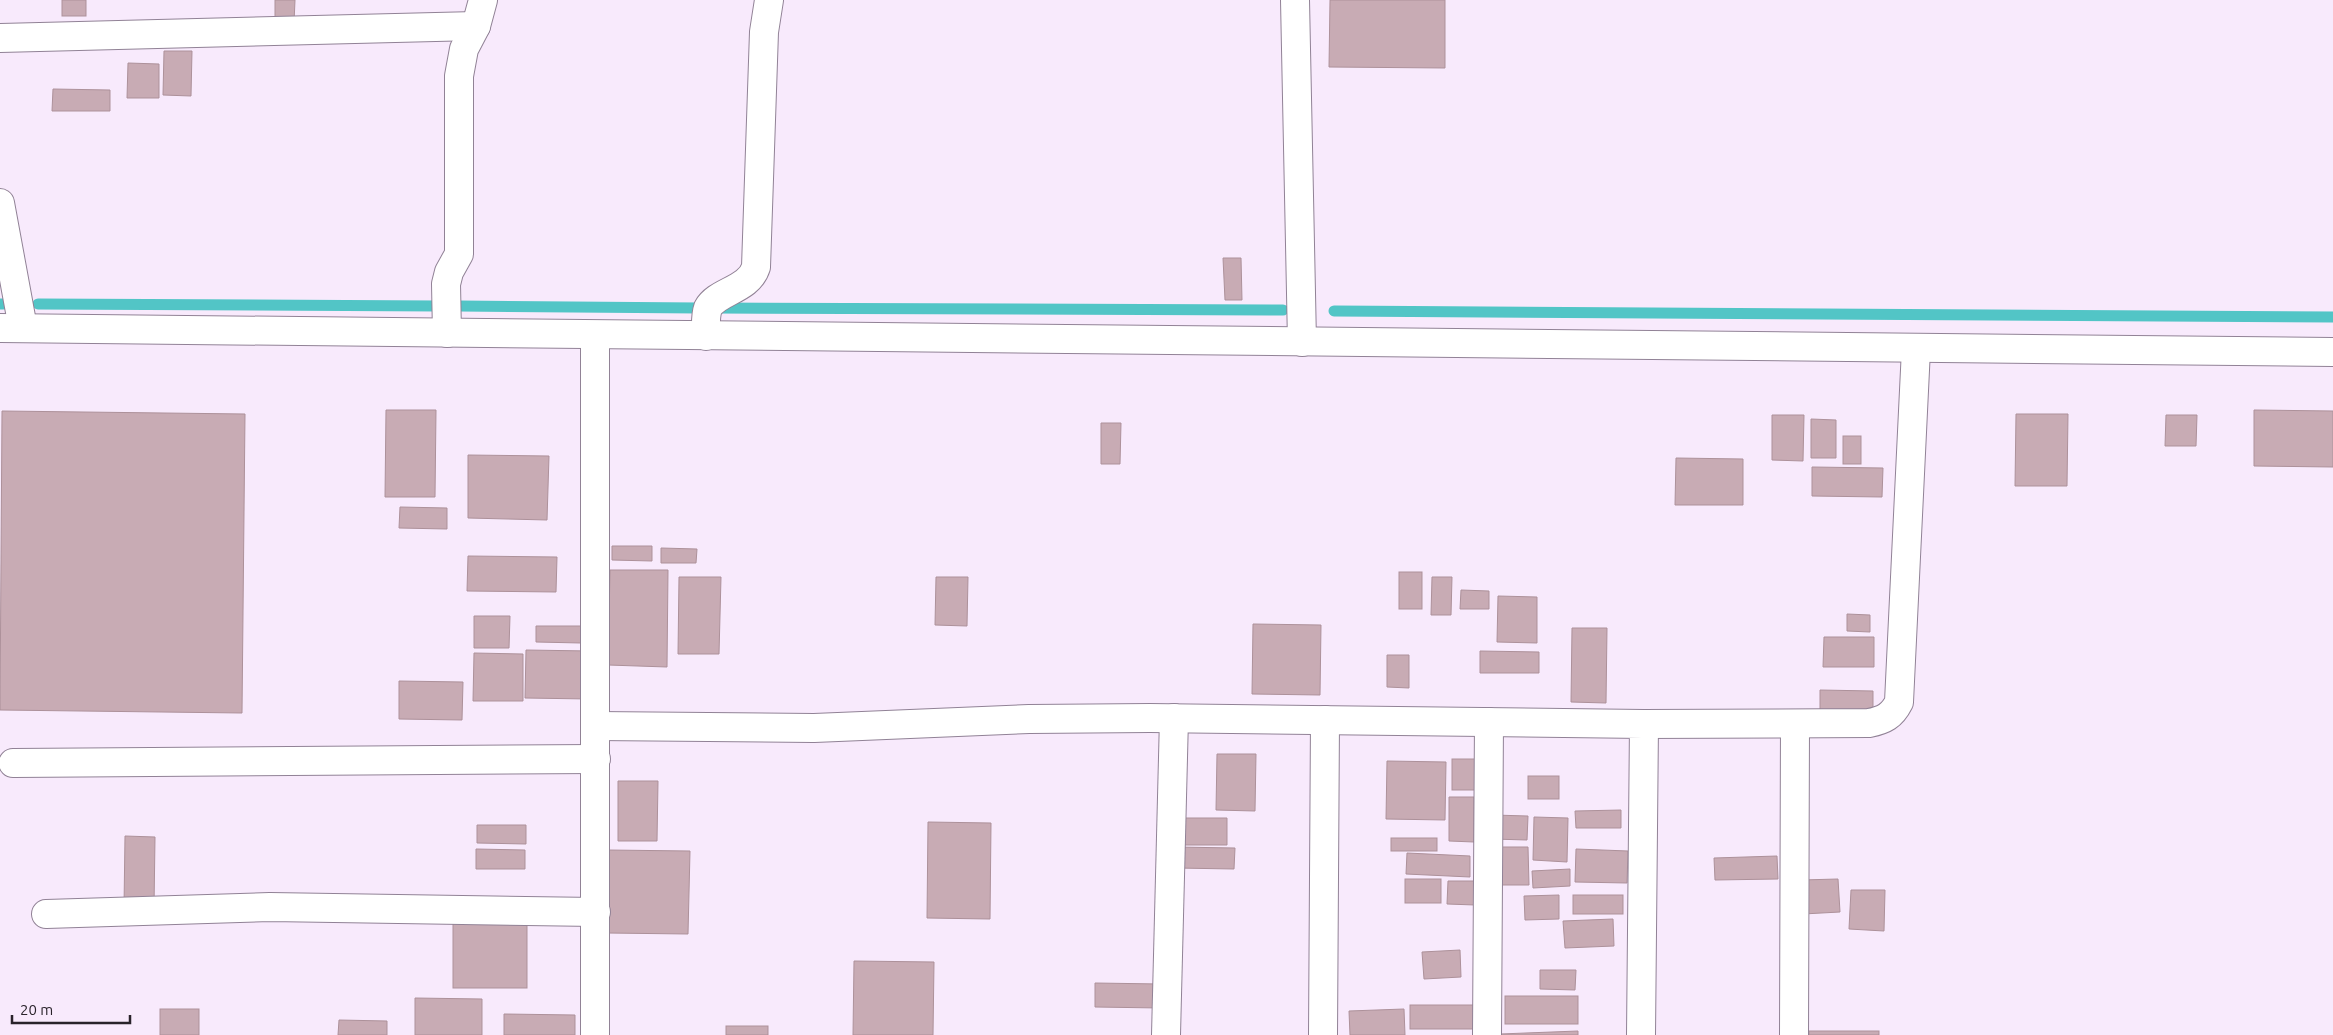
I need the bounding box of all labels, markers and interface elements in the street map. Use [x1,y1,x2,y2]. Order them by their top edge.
scale bar [12,992,130,1024]
text: 20 m [20,1001,53,1018]

